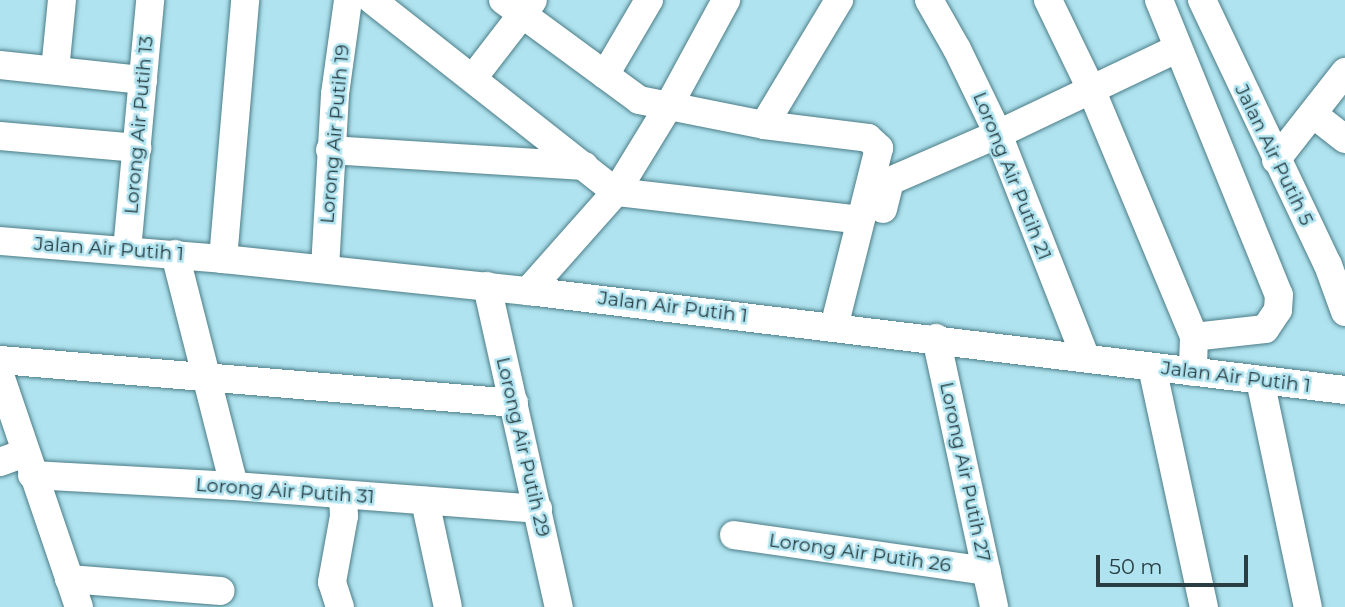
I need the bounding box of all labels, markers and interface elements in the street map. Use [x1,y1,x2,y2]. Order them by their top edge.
street label: Lorong Air Putih 13 [120,35,158,215]
street label: Lorong Air Putih 19 [316,43,354,225]
street label: Jalan Air Putih 5 [1230,81,1318,229]
street label: Lorong Air Putih 21 [968,89,1056,263]
street label: Jalan Air Putih 1 [33,232,185,266]
street label: Jalan Air Putih 1 [597,287,749,327]
street label: Lorong Air Putih 29 [491,355,555,539]
street label: Jalan Air Putih 1 [1160,357,1312,397]
street label: Lorong Air Putih 27 [935,380,995,564]
street label: Lorong Air Putih 31 [195,473,375,509]
street label: Lorong Air Putih 26 [767,529,953,577]
scale bar [1100,540,1252,584]
text: 50 m [1109,554,1163,579]

